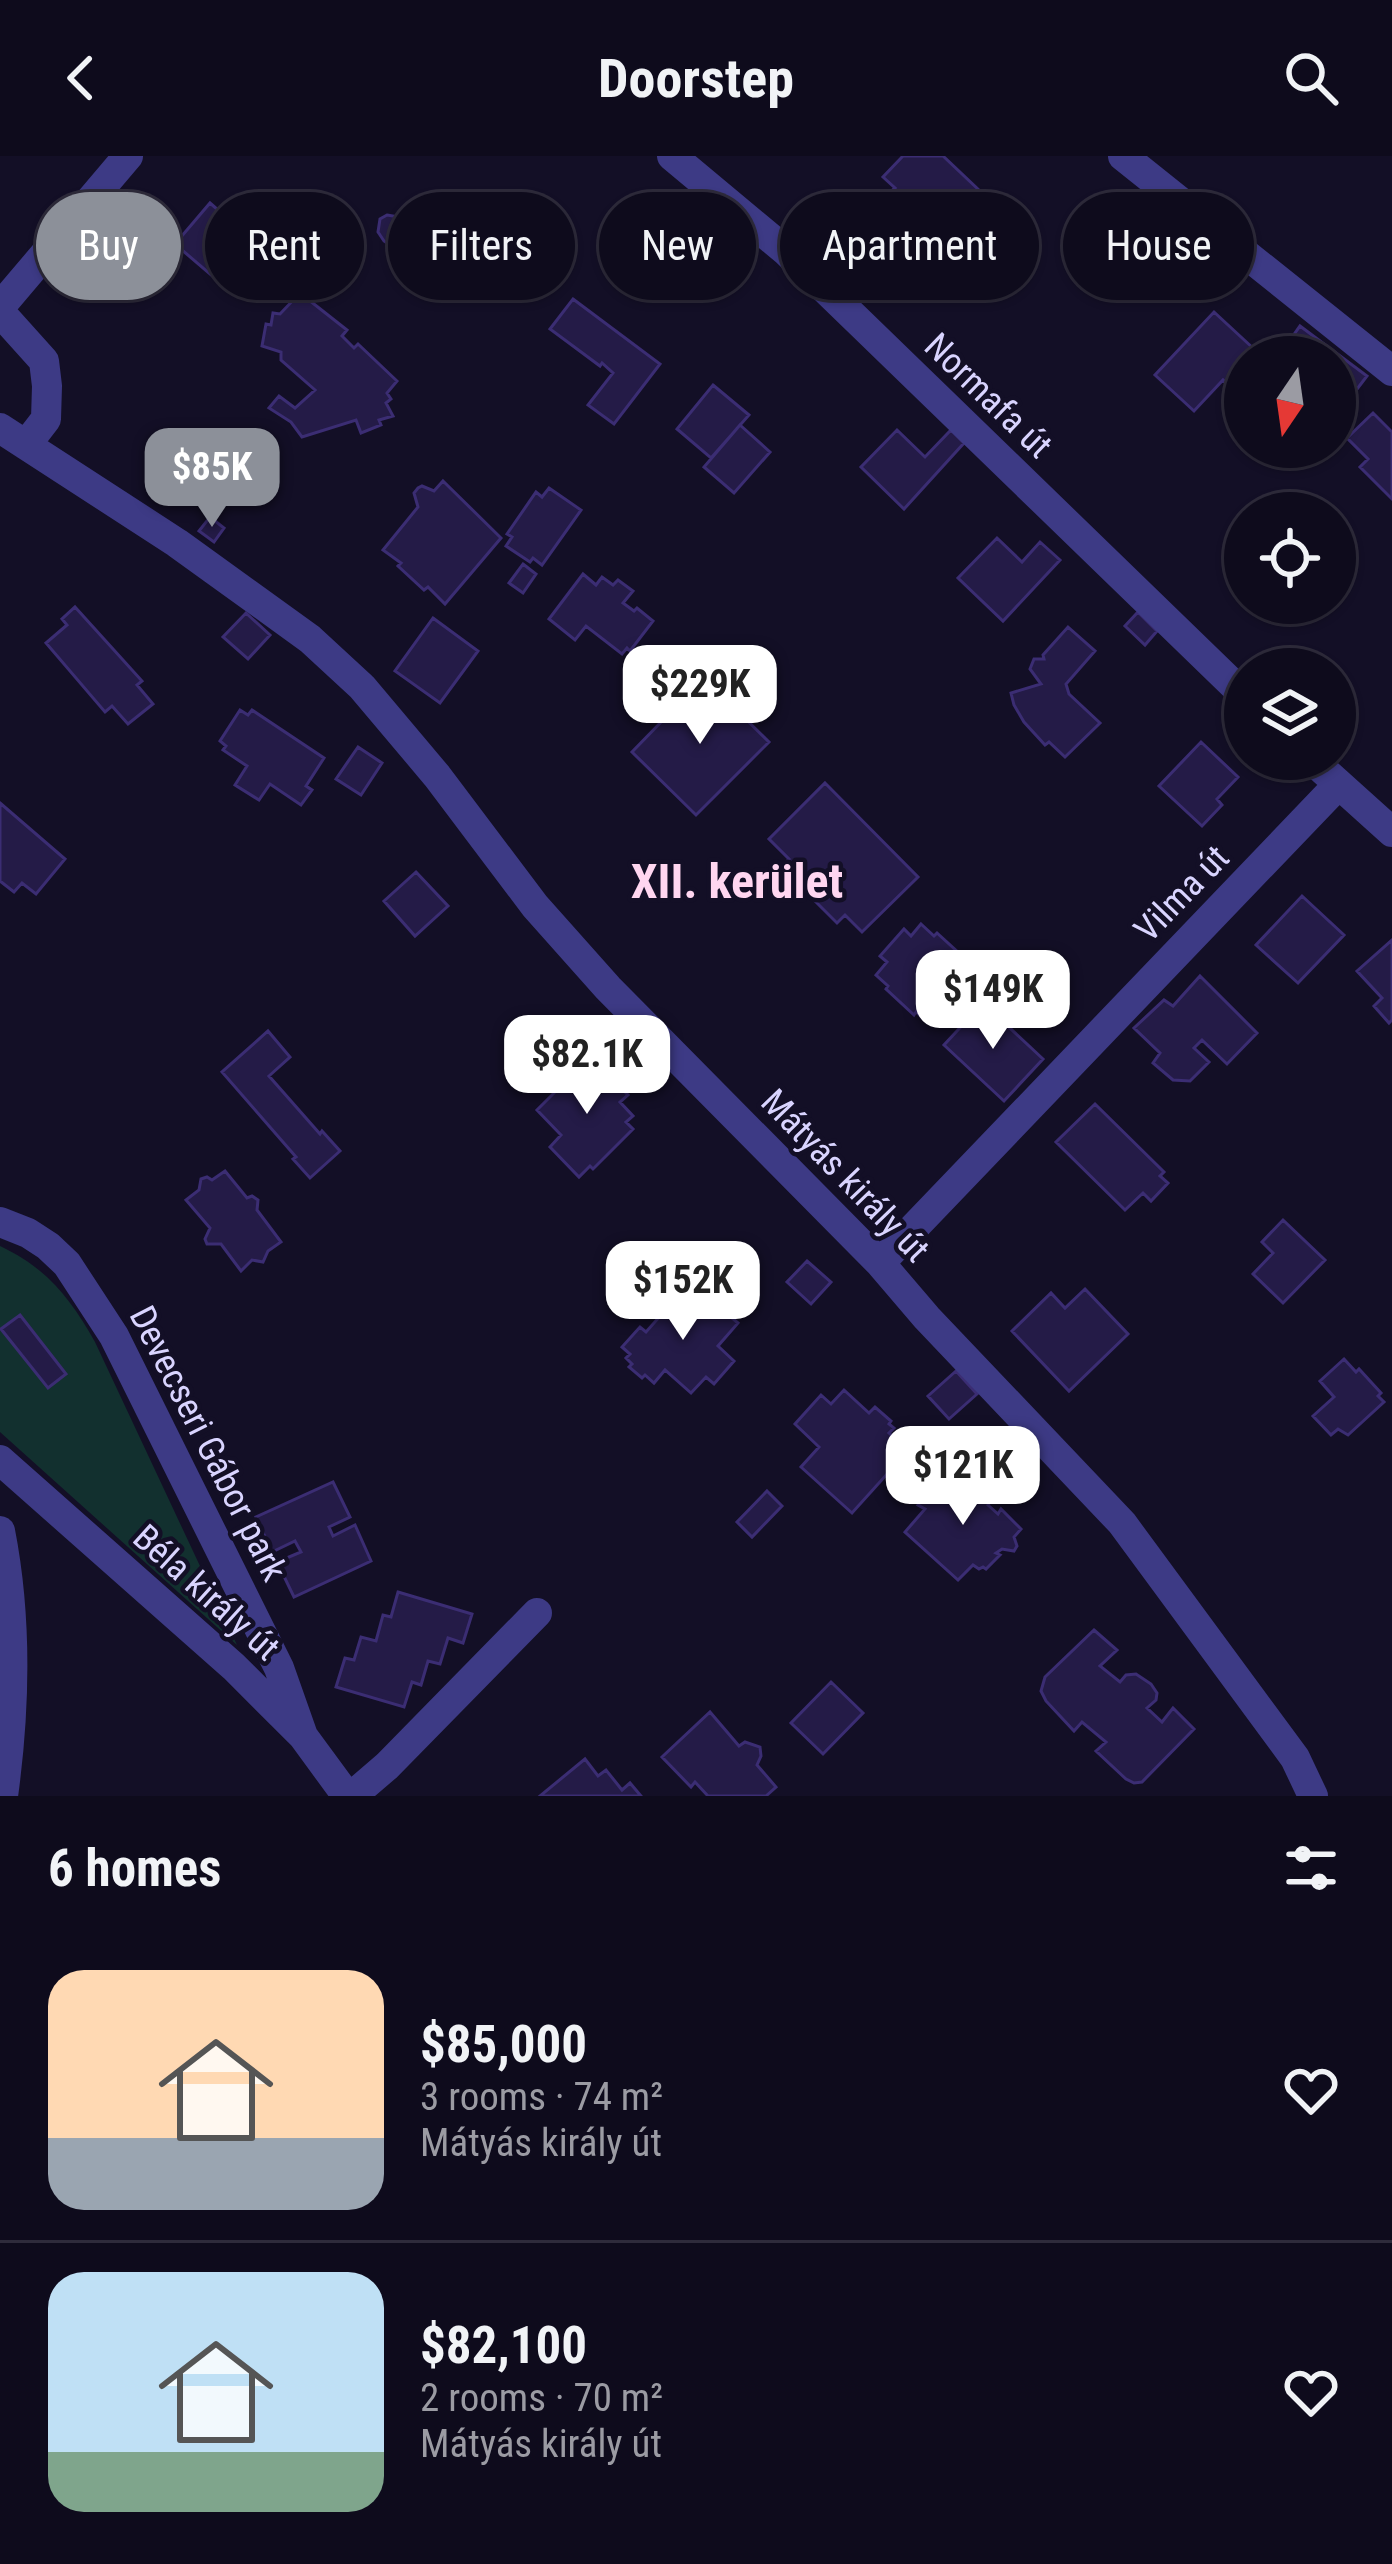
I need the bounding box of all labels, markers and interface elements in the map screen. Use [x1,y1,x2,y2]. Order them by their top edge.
icon: back [48,45,114,111]
icon: search [1278,45,1344,111]
text: Doorstep [598,47,794,110]
chip: Buy [36,192,181,300]
chip: Rent [205,192,364,300]
chip: Filters [388,192,575,300]
chip: New [599,192,756,300]
chip: Apartment [780,192,1039,300]
chip: House [1063,192,1254,300]
street label: Normafa út [916,325,1061,467]
north arrow [1224,336,1356,468]
map controls [1224,336,1356,780]
pin: $85K [141,428,283,530]
text: $85K [172,444,252,490]
button: locate [1224,492,1356,624]
pin: $229K [616,645,784,747]
button: layers [1224,648,1356,780]
text: $229K [650,661,750,707]
street label: Vilma út [1126,837,1238,950]
district label: XII. kerület [631,853,843,910]
pin: $149K [909,950,1077,1052]
text: $149K [943,966,1043,1012]
pin: $82.1K [489,1015,685,1117]
text: $82.1K [531,1031,643,1077]
street label: Mátyás király út [753,1081,938,1271]
pin: $152K [599,1241,767,1343]
text: $152K [633,1257,733,1303]
street label: Devecseri Gábor park [121,1299,295,1588]
pin: $121K [879,1426,1047,1528]
text: $121K [913,1442,1013,1488]
street label: Béla király út [125,1516,288,1669]
icon: filters [1278,1835,1344,1901]
text: 6 homes [48,1839,221,1898]
text: $85,000 [420,2015,587,2074]
icon: home [144,2018,288,2162]
icon: heart [1278,2057,1344,2123]
text: 3 rooms · 74 m² [420,2074,663,2120]
text: Mátyás király út [420,2120,662,2166]
text: $82,100 [420,2316,587,2375]
icon: home [144,2320,288,2464]
icon: heart [1278,2359,1344,2425]
text: 2 rooms · 70 m² [420,2375,663,2421]
text: Mátyás király út [420,2421,662,2467]

